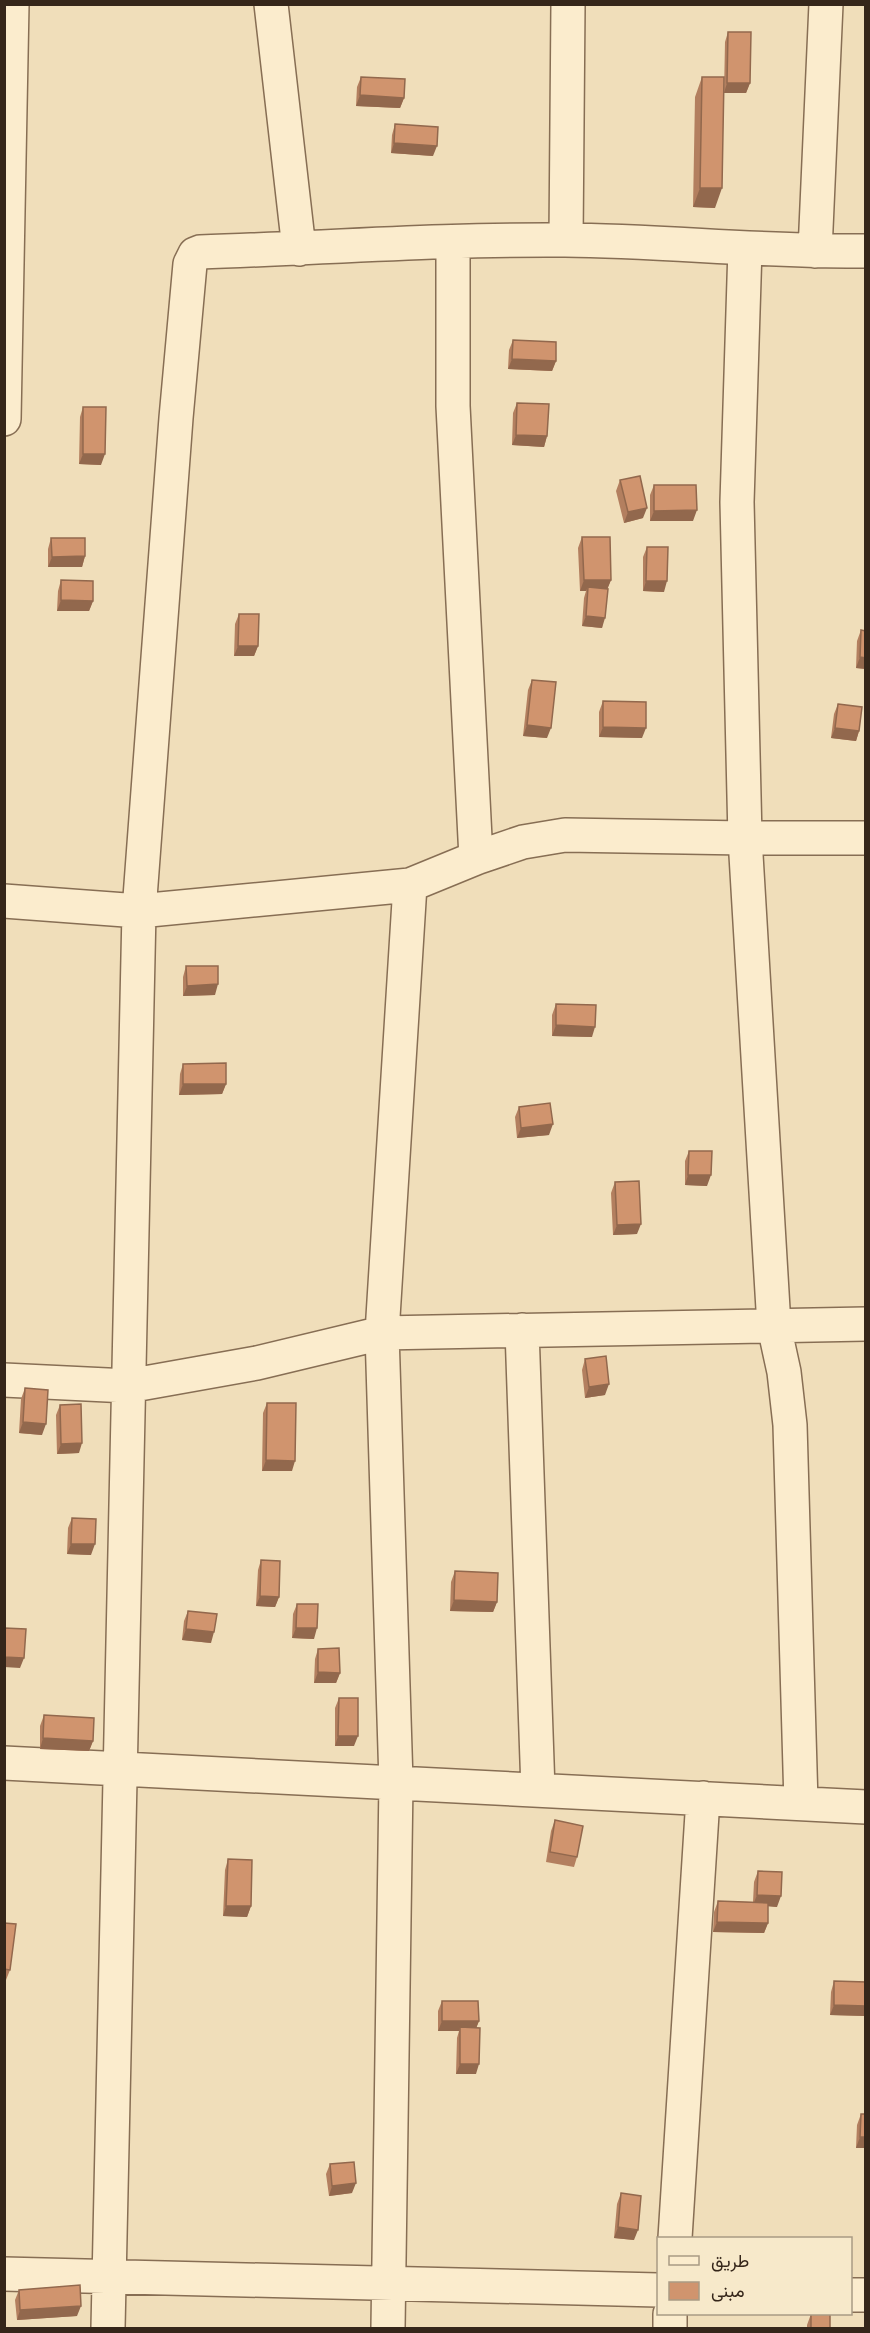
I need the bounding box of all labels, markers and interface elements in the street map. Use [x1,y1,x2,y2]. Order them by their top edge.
legend [657,2237,852,2315]
text: طريق [711,2249,749,2272]
text: مبنى [711,2279,745,2302]

